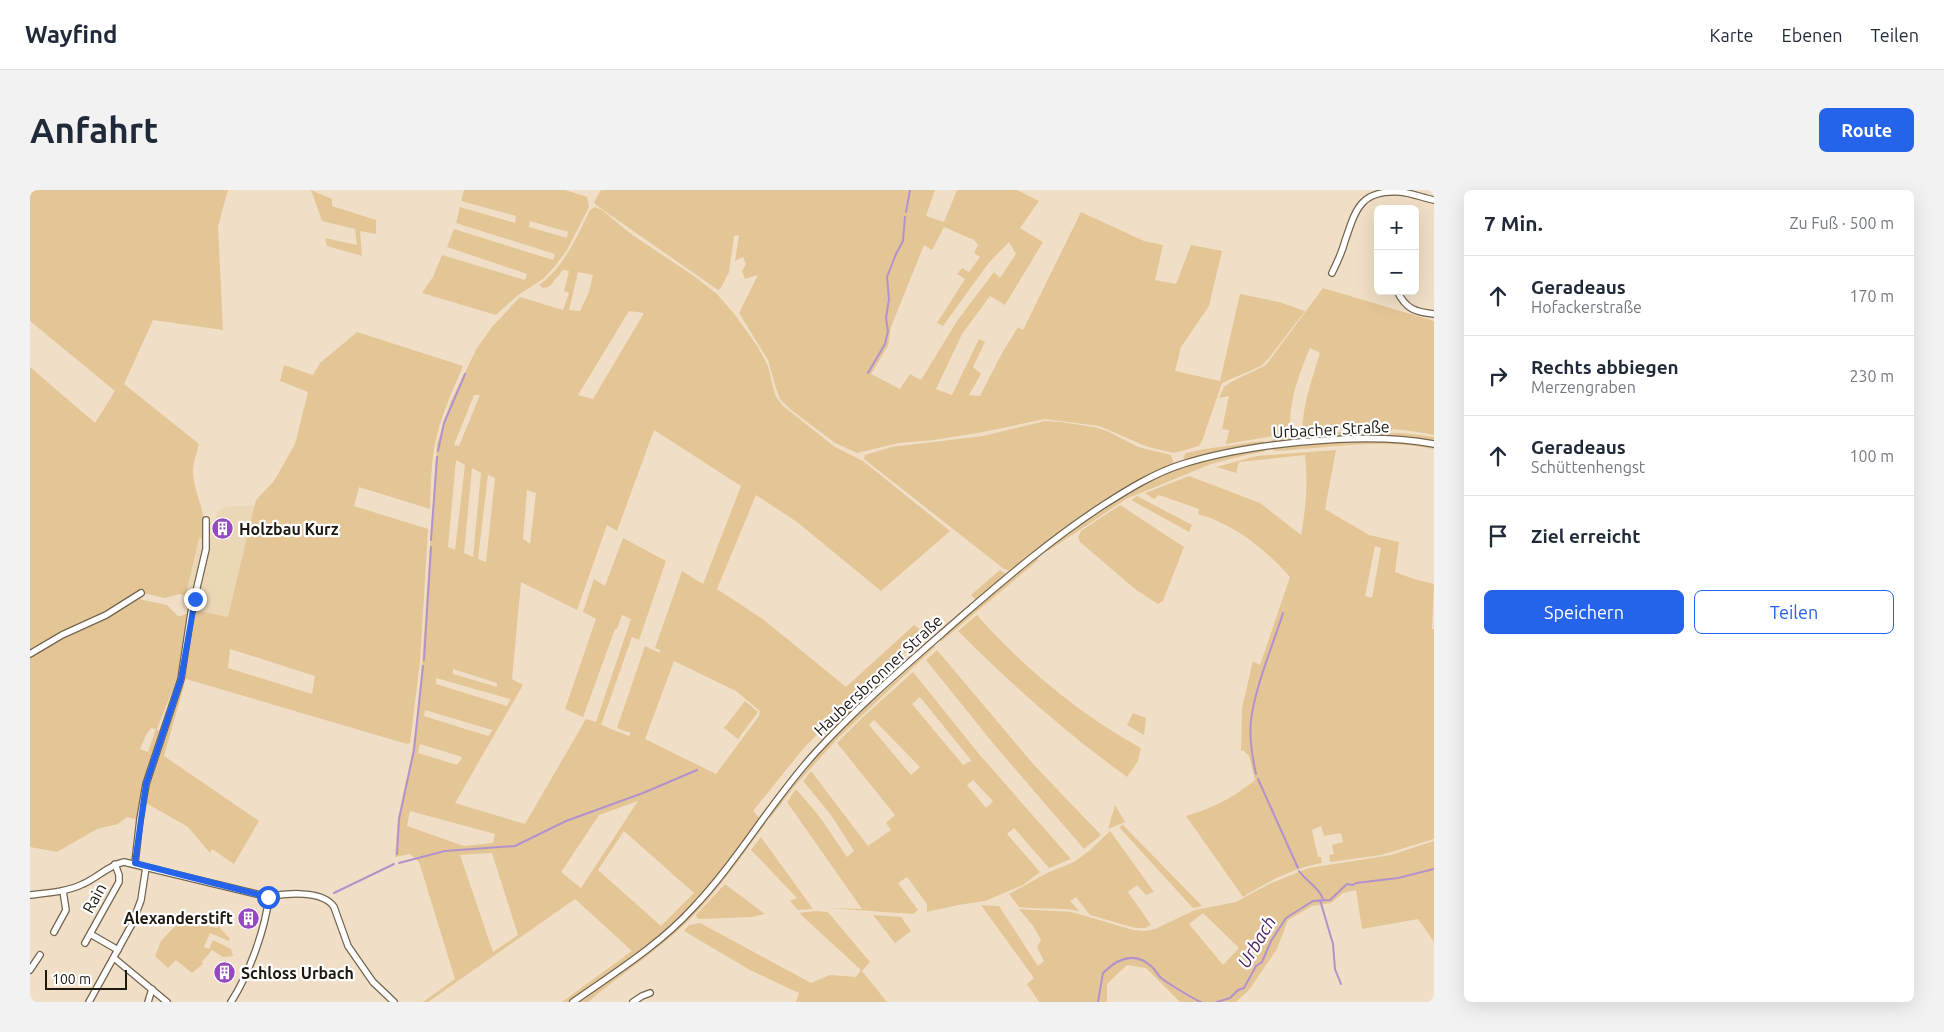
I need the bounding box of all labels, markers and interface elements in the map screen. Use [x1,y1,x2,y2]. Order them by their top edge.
text: Wayfind [25,21,117,48]
text: Karte [1710,25,1754,45]
text: Ebenen [1782,25,1843,45]
text: Teilen [1871,25,1919,45]
button: Route [1819,108,1914,152]
text: Anfahrt [30,110,158,150]
map controls [1374,205,1419,295]
button: + [1374,205,1419,250]
text: 7 Min. [1484,211,1543,235]
text: Zu Fuß · 500 m [1789,214,1894,232]
button: − [1374,250,1419,295]
text: Geradeaus [1531,276,1626,298]
icon: ahead [1484,282,1512,310]
text: 170 m [1849,287,1894,305]
text: Hofackerstraße [1531,298,1642,316]
text: Rechts abbiegen [1531,356,1679,378]
icon: right [1484,362,1512,390]
text: 230 m [1849,367,1894,385]
text: Merzengraben [1531,378,1636,396]
street label: Urbacher Straße [1272,417,1390,441]
text: Geradeaus [1531,436,1626,458]
icon: ahead [1484,442,1512,470]
text: 100 m [1849,447,1894,465]
text: Schüttenhengst [1531,458,1645,476]
building icon: Holzbau Kurz [211,517,235,541]
place label: Holzbau Kurz [239,520,339,538]
icon: arrive [1484,522,1512,550]
text: Ziel erreicht [1531,525,1640,547]
route end [184,588,207,611]
button: Speichern [1484,590,1684,634]
button: Teilen [1694,590,1894,634]
street label: Haubersbronner Straße [810,611,946,739]
street label: Rain [79,880,109,916]
route start [257,886,280,909]
building icon: Alexanderstift [237,906,261,930]
place label: Alexanderstift [124,909,233,927]
water label: Urbach [1233,912,1279,971]
building icon: Schloss Urbach [213,961,237,985]
place label: Schloss Urbach [241,964,354,982]
scale bar [45,967,128,990]
text: 100 m [52,971,91,987]

